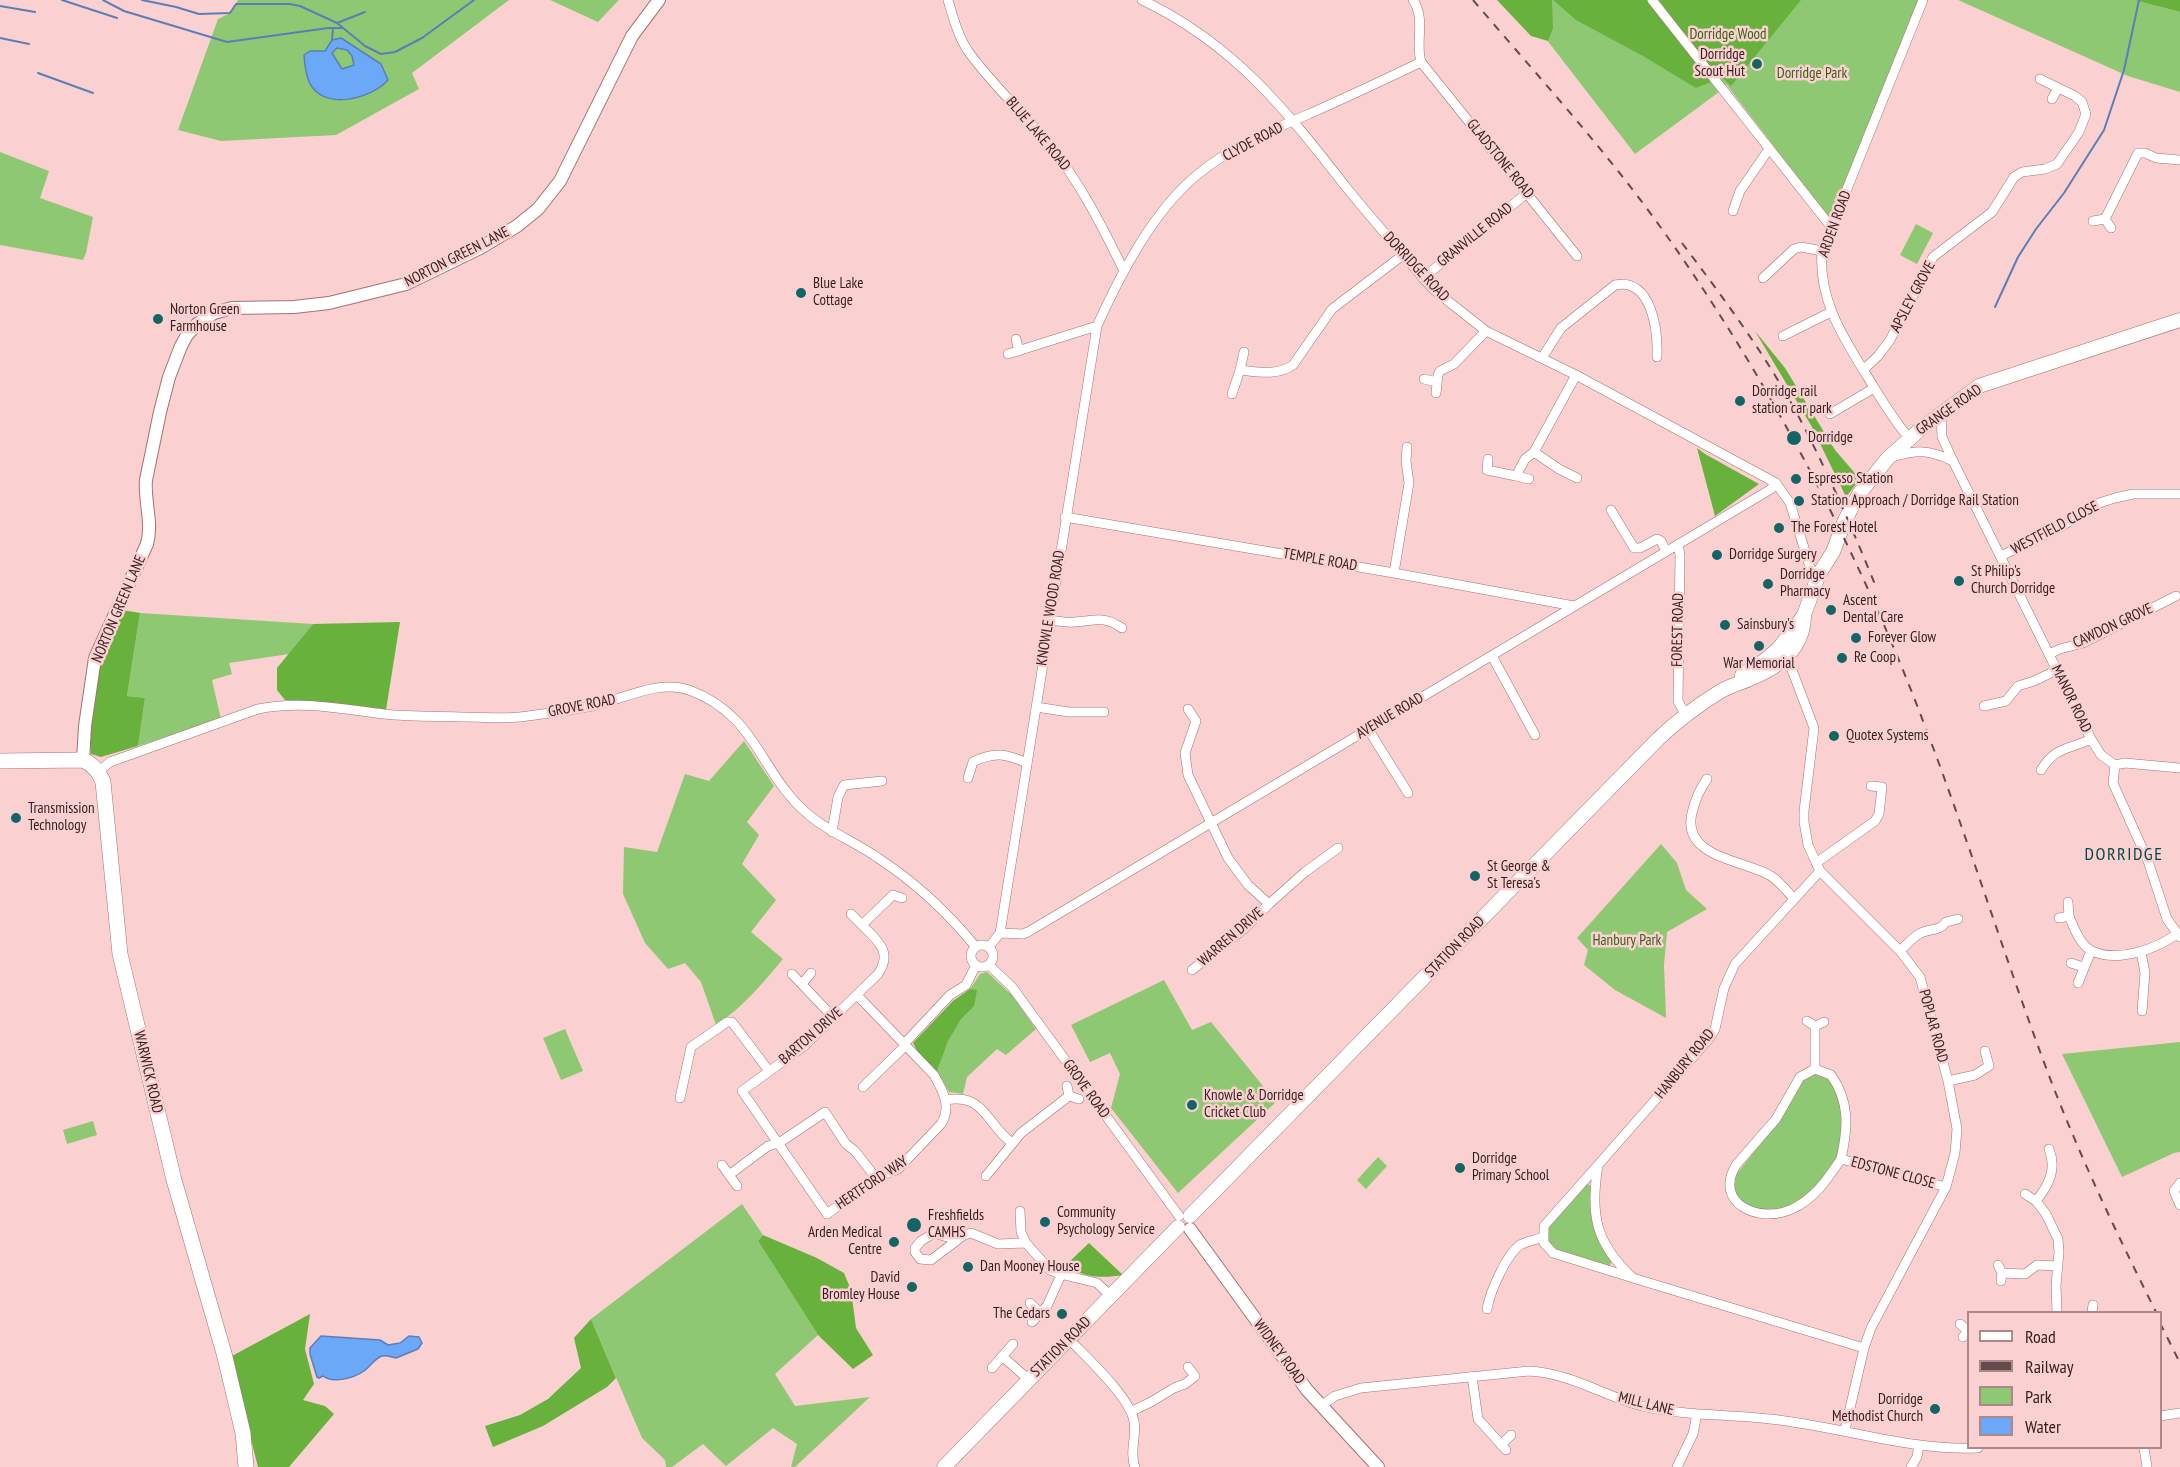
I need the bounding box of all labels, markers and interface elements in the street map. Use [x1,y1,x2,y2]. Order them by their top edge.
park label: Dorridge Wood [1689,26,1767,44]
place label: Dorridge Scout Hut [1695,46,1745,81]
marker: Dorridge Scout Hut [1750,57,1764,71]
park label: Dorridge Park [1777,65,1847,83]
street label: BLUE LAKE ROAD [1002,93,1074,175]
street label: GLADSTONE ROAD [1463,116,1537,202]
street label: CLYDE ROAD [1220,119,1286,165]
street label: ARDEN ROAD [1815,188,1855,260]
street label: GRANVILLE ROAD [1434,199,1516,271]
street label: NORTON GREEN LANE [402,223,512,291]
street label: DORRIDGE ROAD [1379,228,1453,306]
street label: APSLEY GROVE [1887,258,1939,336]
place label: Blue Lake Cottage [813,275,863,310]
marker: Blue Lake Cottage [794,286,808,300]
place label: Norton Green Farmhouse [170,301,240,336]
marker: Norton Green Farmhouse [151,312,165,326]
street label: GRANGE ROAD [1913,381,1985,439]
place label: Dorridge rail station car park [1752,383,1832,418]
marker: Dorridge rail station car park [1733,394,1747,408]
marker: Dorridge [1785,429,1803,447]
place label: Dorridge [1808,429,1853,447]
place label: Espresso Station [1808,470,1893,488]
marker: Espresso Station [1789,472,1803,486]
place label: Station Approach / Dorridge Rail Station [1811,492,2019,510]
marker: Station Approach / Dorridge Rail Station [1792,494,1806,508]
street label: WESTFIELD CLOSE [2008,497,2102,559]
place label: The Forest Hotel [1791,519,1877,537]
marker: The Forest Hotel [1772,521,1786,535]
street label: TEMPLE ROAD [1282,545,1358,575]
place label: Dorridge Surgery [1729,546,1817,564]
marker: Dorridge Surgery [1710,548,1724,562]
street label: KNOWLE WOOD ROAD [1033,549,1069,667]
street label: NORTON GREEN LANE [88,553,150,665]
place label: St Philip's Church Dorridge [1971,563,2055,598]
place label: Dorridge Pharmacy [1780,566,1830,601]
marker: St Philip's Church Dorridge [1952,574,1966,588]
marker: Dorridge Pharmacy [1761,577,1775,591]
place label: Ascent Dental Care [1843,592,1903,627]
street label: FOREST ROAD [1668,593,1688,667]
street label: CAWDON GROVE [2070,600,2156,652]
marker: Ascent Dental Care [1824,603,1838,617]
place label: Sainsbury's [1737,616,1794,634]
marker: Sainsbury's [1718,618,1732,632]
place label: Forever Glow [1868,629,1936,647]
marker: Forever Glow [1849,631,1863,645]
marker: War Memorial [1752,639,1766,653]
place label: Re Coop [1854,649,1896,667]
marker: Re Coop [1835,651,1849,665]
place label: War Memorial [1723,655,1795,673]
street label: MANOR ROAD [2047,662,2095,736]
street label: AVENUE ROAD [1353,689,1427,743]
street label: GROVE ROAD [547,691,617,721]
place label: Quotex Systems [1846,727,1929,745]
marker: Quotex Systems [1827,729,1841,743]
place label: Transmission Technology [28,800,95,835]
marker: Transmission Technology [9,811,23,825]
district label: DORRIDGE [2085,844,2163,866]
place label: St George & St Teresa's [1487,858,1550,893]
marker: St George & St Teresa's [1468,869,1482,883]
street label: WARREN DRIVE [1195,904,1267,970]
street label: STATION ROAD [1421,913,1489,981]
park label: Hanbury Park [1593,932,1661,950]
street label: POPLAR ROAD [1915,987,1951,1065]
street label: BARTON DRIVE [776,1004,846,1068]
street label: HANBURY ROAD [1651,1026,1719,1102]
street label: WARWICK ROAD [130,1029,166,1115]
street label: GROVE ROAD [1059,1056,1113,1122]
place label: Knowle & Dorridge Cricket Club [1204,1087,1304,1122]
marker: Knowle & Dorridge Cricket Club [1185,1098,1199,1112]
place label: Dorridge Primary School [1472,1150,1549,1185]
street label: HERTFORD WAY [833,1152,911,1214]
street label: EDSTONE CLOSE [1849,1153,1937,1193]
marker: Dorridge Primary School [1453,1161,1467,1175]
place label: Community Psychology Service [1057,1204,1155,1239]
place label: Freshfields CAMHS [928,1207,984,1242]
marker: Community Psychology Service [1038,1215,1052,1229]
marker: Freshfields CAMHS [905,1216,923,1234]
place label: Arden Medical Centre [808,1224,882,1259]
marker: Arden Medical Centre [887,1235,901,1249]
place label: Dan Mooney House [980,1258,1080,1276]
marker: Dan Mooney House [961,1260,975,1274]
place label: David Bromley House [822,1269,900,1304]
marker: David Bromley House [905,1280,919,1294]
place label: The Cedars [993,1305,1050,1323]
marker: The Cedars [1055,1307,1069,1321]
legend [1967,1311,2162,1449]
street label: STATION ROAD [1027,1313,1095,1381]
street label: WIDNEY ROAD [1249,1316,1309,1388]
text: Road [2025,1325,2056,1348]
text: Railway [2025,1355,2074,1378]
text: Park [2025,1385,2052,1408]
street label: MILL LANE [1616,1388,1676,1420]
place label: Dorridge Methodist Church [1832,1391,1923,1426]
marker: Dorridge Methodist Church [1928,1402,1942,1416]
text: Water [2025,1415,2061,1438]

